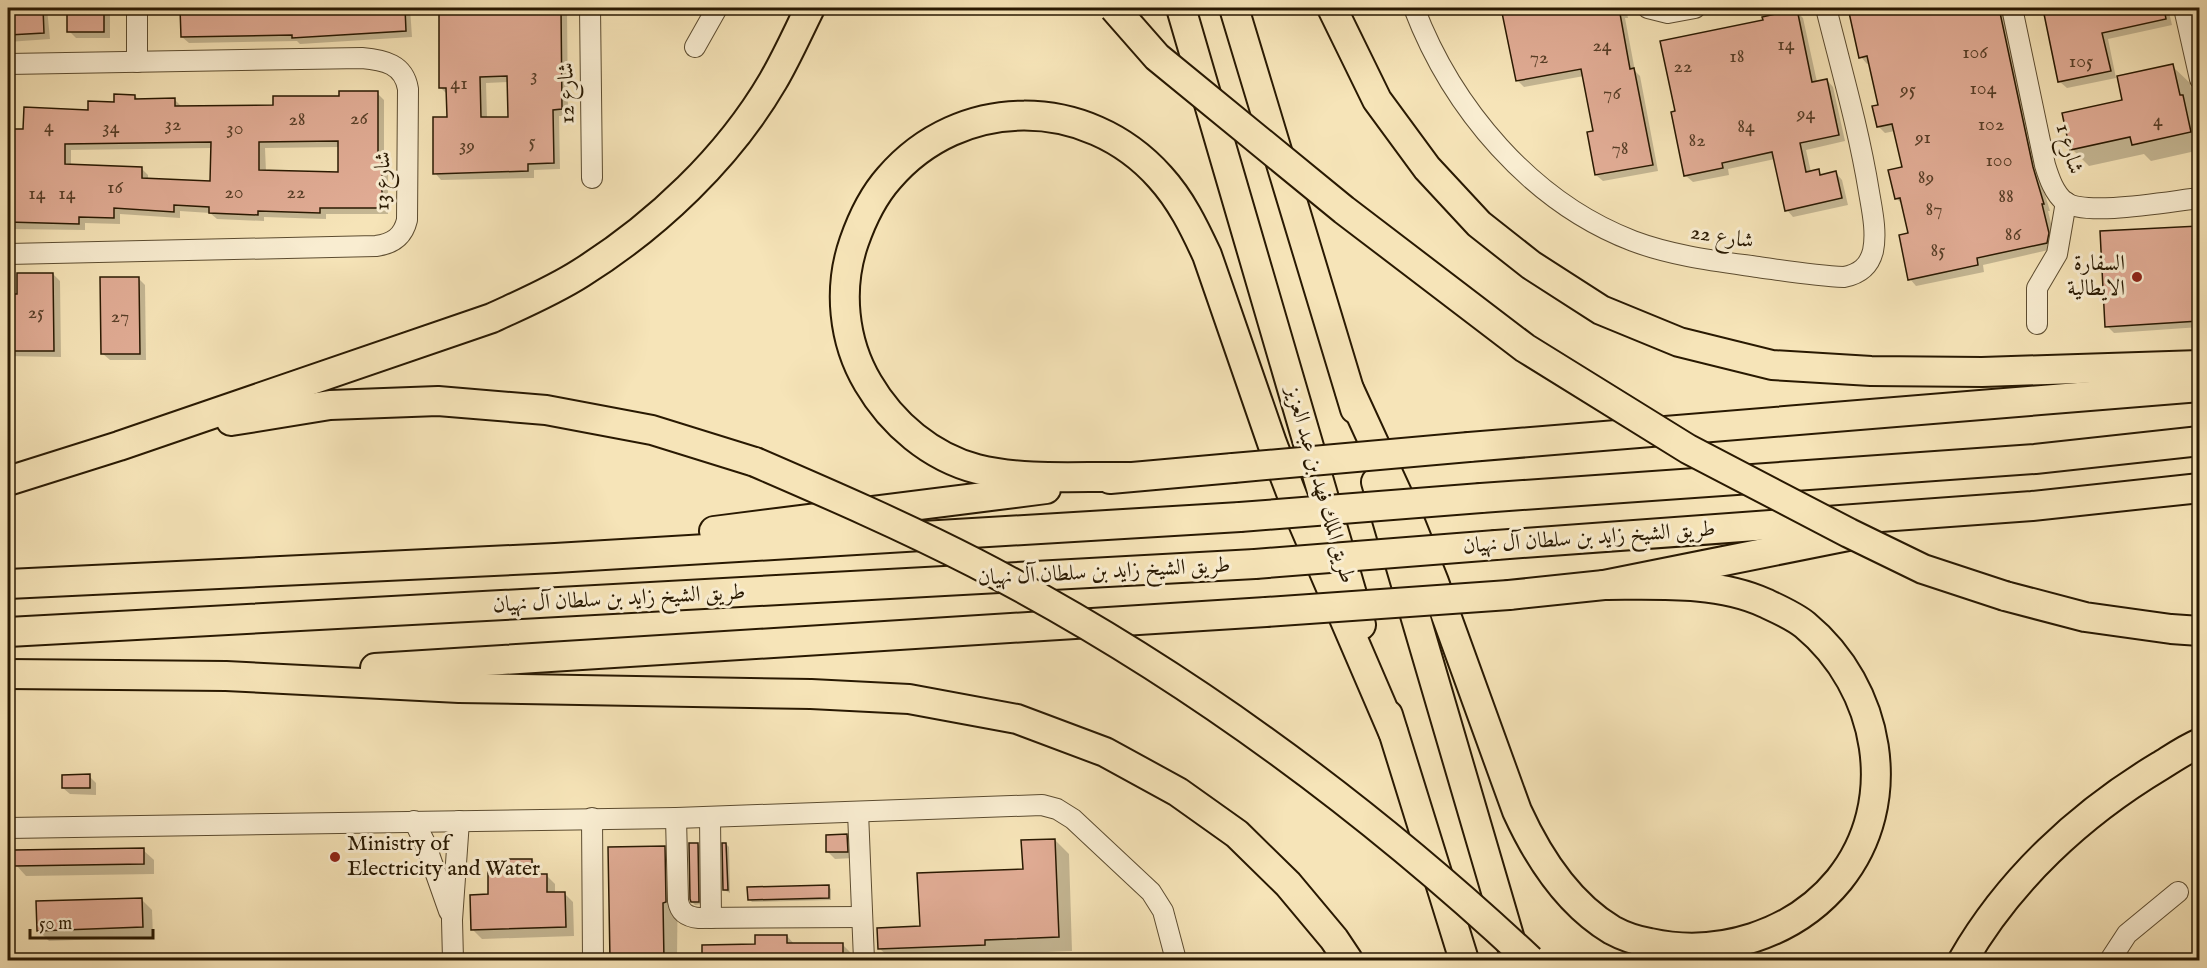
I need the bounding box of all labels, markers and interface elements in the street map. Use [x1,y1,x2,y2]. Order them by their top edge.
house number: 14 [1777,32,1795,57]
house number: 24 [1592,33,1612,58]
house number: 106 [1962,40,1988,65]
house number: 18 [1729,44,1745,69]
house number: 72 [1530,45,1548,70]
house number: 105 [2069,49,2093,74]
house number: 22 [1674,54,1692,79]
street label: شارع 12 [552,62,585,124]
house number: 3 [530,63,538,88]
house number: 41 [450,71,468,96]
house number: 104 [1970,76,1997,101]
house number: 95 [1899,77,1916,102]
house number: 76 [1603,81,1621,106]
house number: 94 [1796,101,1815,126]
house number: 26 [350,106,368,131]
house number: 28 [288,107,306,132]
house number: 4 [2153,108,2163,133]
house number: 32 [165,112,181,137]
house number: 102 [1978,112,2004,137]
house number: 4 [44,114,54,139]
house number: 84 [1737,114,1755,139]
house number: 34 [102,115,120,140]
house number: 30 [226,116,244,141]
street label: شارع 1 [2046,121,2090,178]
house number: 91 [1914,125,1931,150]
house number: 82 [1688,128,1706,153]
house number: 5 [528,129,536,154]
house number: 39 [459,133,475,158]
house number: 78 [1611,136,1629,161]
house number: 100 [1985,148,2013,173]
street label: شارع 13 [368,151,401,211]
house number: 89 [1918,165,1934,190]
house number: 16 [107,175,124,200]
house number: 20 [224,180,244,205]
house number: 22 [287,180,305,205]
house number: 14 [28,181,46,206]
house number: 14 [58,181,76,206]
house number: 88 [1998,184,2014,209]
house number: 87 [1925,197,1943,222]
street label: شارع 22 [1688,218,1756,259]
house number: 86 [2005,222,2022,247]
house number: 85 [1930,238,1946,263]
place label: السفارة الايطالية [2067,250,2125,303]
marker: السفارة الايطالية [2130,270,2144,284]
house number: 25 [28,300,44,325]
house number: 27 [111,304,129,329]
street label: طريق الملك فهد بن عبد العزيز [1278,381,1362,587]
street label: طريق الشيخ زايد بن سلطان آل نهيان [1462,514,1717,565]
street label: طريق الشيخ زايد بن سلطان آل نهيان [977,550,1231,597]
street label: طريق الشيخ زايد بن سلطان آل نهيان [492,577,746,624]
place label: Ministry of Electricity and Water [347,830,540,883]
marker: Ministry of Electricity and Water [328,850,342,864]
scale bar [30,902,153,940]
text: 50 m [39,913,72,936]

